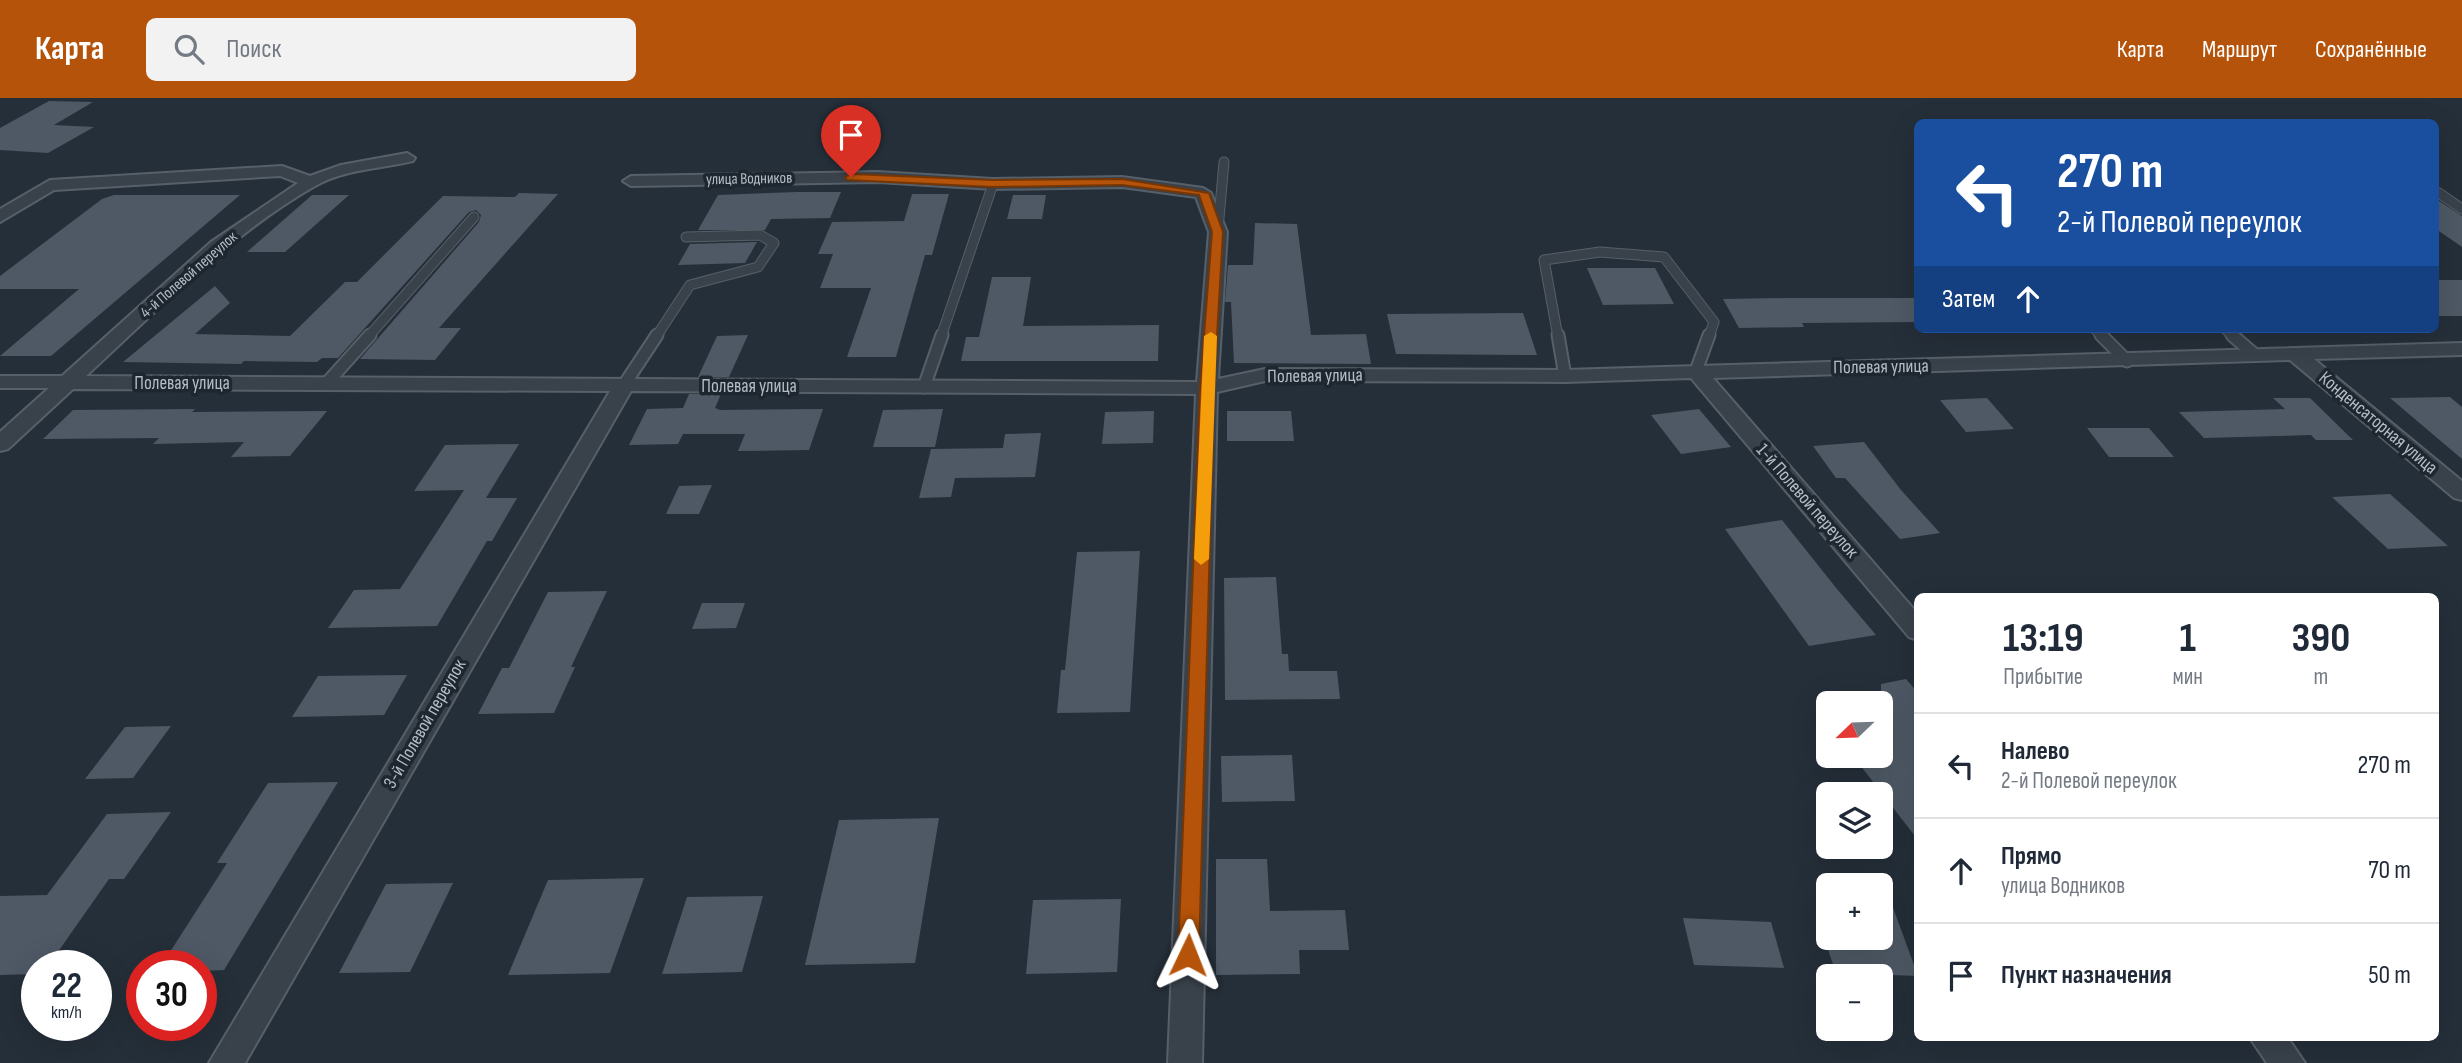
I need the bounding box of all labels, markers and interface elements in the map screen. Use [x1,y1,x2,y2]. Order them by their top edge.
search box [146,18,636,81]
text: Карта [35,29,104,69]
icon: search [170,30,208,68]
text: Поиск [226,34,281,65]
text: Карта [2117,35,2164,64]
text: Маршрут [2202,35,2277,64]
text: Сохранённые [2315,35,2427,64]
pin [821,105,881,177]
icon: arrive [832,116,870,154]
text: 270 m [2057,143,2163,202]
icon: left [1942,147,2033,238]
street label: улица Водников [706,169,792,189]
text: 2-й Полевой переулок [2057,203,2302,242]
street label: 4-й Полевой переулок [137,227,242,322]
icon: ahead [2009,280,2047,318]
text: Затем [1942,284,1995,315]
street label: Полевая улица [1833,355,1929,379]
street label: Полевая улица [1267,364,1363,388]
street label: Конденсаторная улица [2314,367,2442,479]
street label: Полевая улица [134,372,230,395]
street label: Полевая улица [701,375,797,398]
street label: 1-й Полевой переулок [1751,439,1863,564]
text: 13:19 [2003,613,2084,664]
text: 1 [2179,613,2196,664]
text: 390 [2292,613,2350,664]
street label: 3-й Полевой переулок [379,655,472,793]
text: Прибытие [2003,663,2083,691]
text: мин [2172,663,2203,691]
text: m [2314,663,2328,691]
north arrow [1816,691,1894,768]
map controls [1816,691,1893,1041]
text: Налево [2001,736,2070,767]
icon: left [1942,747,1980,785]
text: 270 m [2358,750,2411,781]
text: 2-й Полевой переулок [2001,767,2177,795]
button: layers [1816,782,1893,859]
text: Прямо [2001,841,2062,872]
icon: ahead [1942,852,1980,890]
text: 70 m [2368,855,2411,886]
text: улица Водников [2001,872,2125,900]
button: + [1816,873,1893,950]
position arrow [1151,918,1225,992]
speed limit sign: 30 [126,950,217,1041]
icon: arrive [1942,957,1980,995]
text: Пункт назначения [2001,960,2172,991]
text: 50 m [2368,960,2411,991]
button: − [1816,964,1893,1041]
text: 22 [51,965,82,1008]
text: km/h [51,1002,82,1023]

